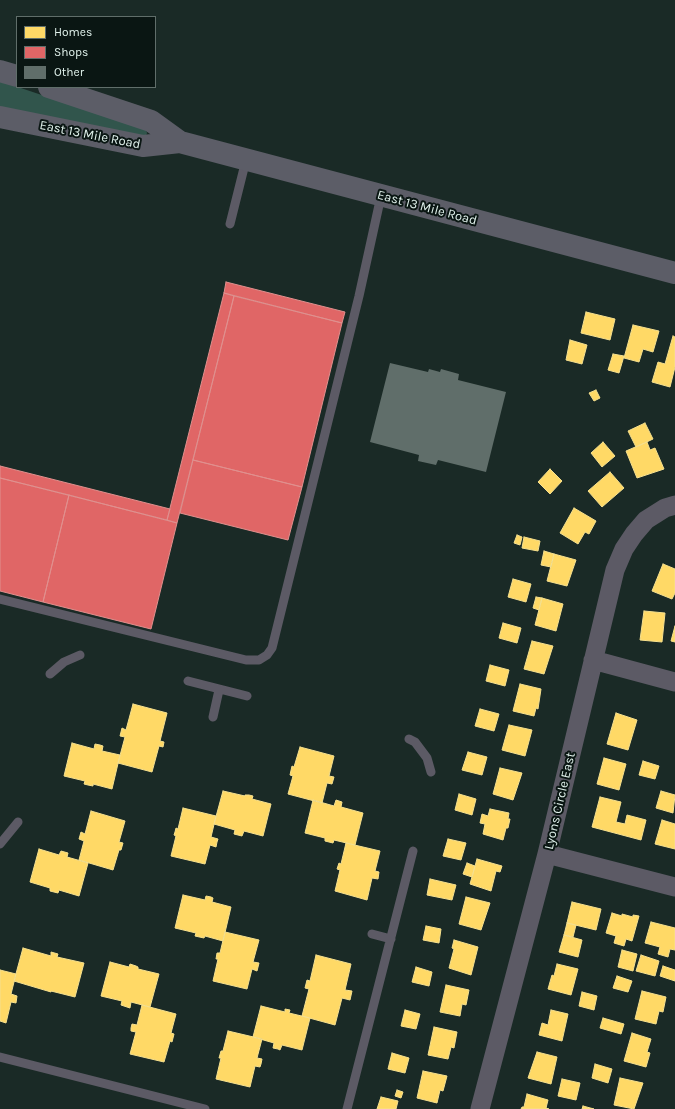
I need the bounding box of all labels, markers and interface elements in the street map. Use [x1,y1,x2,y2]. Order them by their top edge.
legend [16,16,156,88]
text: Homes [54,25,92,39]
text: Shops [54,45,88,59]
text: Other [54,65,84,79]
street label: East 13 Mile Road [38,118,142,152]
street label: East 13 Mile Road [375,187,479,229]
street label: Lyons Circle East [541,751,579,851]

